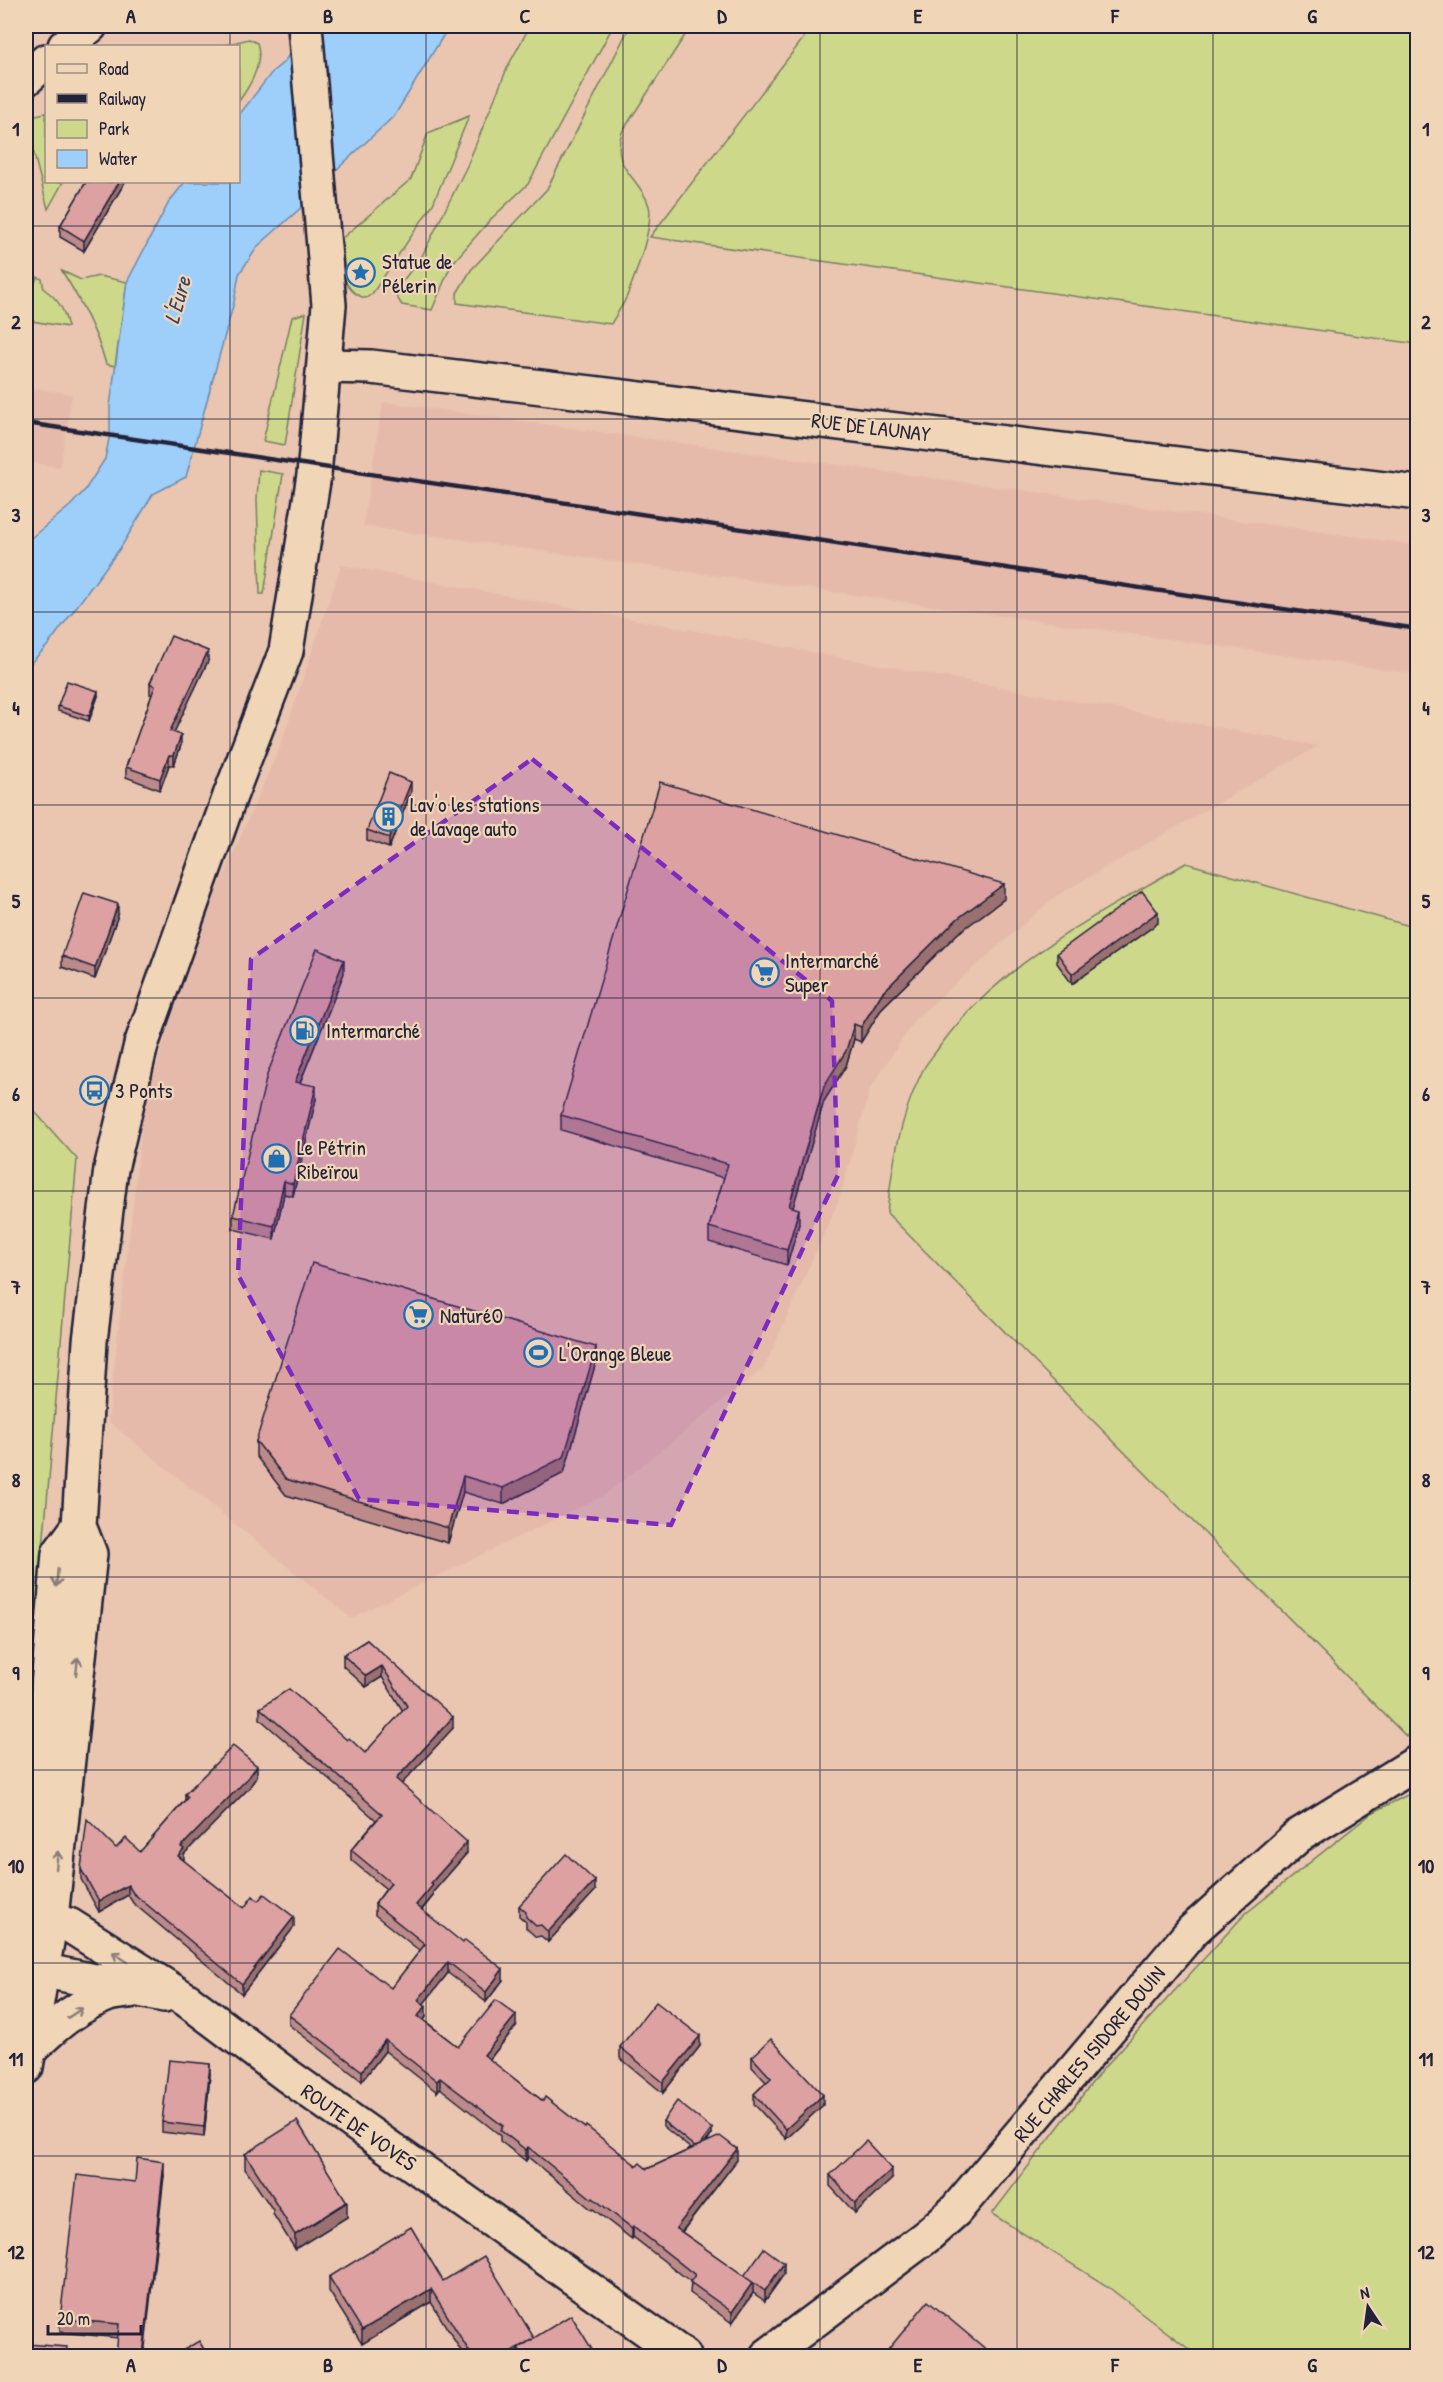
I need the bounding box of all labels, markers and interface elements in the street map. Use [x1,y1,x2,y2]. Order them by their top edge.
text: A [126,2,136,29]
text: B [323,2,333,29]
text: C [520,2,531,29]
text: D [717,2,727,29]
text: E [914,2,923,29]
text: F [1110,2,1120,29]
text: G [1307,2,1317,29]
legend [45,45,240,183]
text: Road [99,56,129,81]
text: Railway [99,86,146,111]
text: 1 [12,115,20,142]
text: 1 [1422,115,1430,142]
text: Park [99,116,130,141]
text: Water [99,146,137,171]
place label: Statue de Pélerin [382,247,452,300]
place icon: Statue de Pélerin [345,257,377,289]
water label: L'Eure [156,272,198,327]
text: 2 [11,308,21,335]
text: 2 [1421,308,1431,335]
street label: RUE DE LAUNAY [810,405,933,449]
text: 3 [12,501,21,528]
text: 3 [1422,501,1431,528]
text: 4 [12,694,20,721]
text: 4 [1422,694,1430,721]
place label: Lav'o les stations de lavage auto [410,790,540,843]
building icon: Lav'o les stations de lavage auto [373,800,405,832]
text: 5 [12,887,21,914]
text: 5 [1422,887,1431,914]
place label: Intermarché Super [785,946,879,999]
supermarket icon: Intermarché Super [748,956,780,988]
fuel station icon: Intermarché [289,1014,321,1046]
place label: Intermarché [326,1016,420,1045]
bus stop icon: 3 Ponts [78,1074,110,1106]
place label: 3 Ponts [115,1076,173,1105]
text: 6 [12,1080,20,1107]
text: 6 [1422,1080,1430,1107]
place label: Le Pétrin Ribeïrou [297,1133,366,1186]
shop icon: Le Pétrin Ribeïrou [260,1143,292,1175]
text: 7 [10,1273,21,1300]
text: 7 [1420,1273,1431,1300]
supermarket icon: NaturéO [403,1299,435,1331]
place label: NaturéO [440,1301,503,1330]
sports icon: L'Orange Bleue [522,1337,554,1369]
place label: L'Orange Bleue [559,1339,672,1368]
text: 8 [12,1466,21,1493]
text: 8 [1422,1466,1431,1493]
one-way arrow [51,1567,62,1587]
one-way arrow [72,1657,83,1677]
text: 9 [12,1659,20,1686]
text: 9 [1422,1659,1430,1686]
one-way arrow [52,1851,63,1871]
text: 10 [8,1852,24,1879]
text: 10 [1418,1852,1434,1879]
one-way arrow [111,1951,128,1964]
street label: RUE CHARLES ISIDORE DOUIN [1007,1960,1171,2148]
one-way arrow [66,2007,82,2019]
text: 11 [9,2045,23,2072]
text: 11 [1419,2045,1433,2072]
street label: ROUTE DE VOVES [295,2076,423,2178]
text: 12 [8,2238,25,2265]
text: 12 [1418,2238,1435,2265]
north arrow [1338,2277,1398,2337]
text: N [1358,2281,1372,2304]
scale bar [48,2298,141,2336]
text: 20 m [57,2306,90,2331]
text: A [126,2351,136,2378]
text: B [323,2351,333,2378]
text: C [520,2351,531,2378]
text: D [717,2351,727,2378]
text: E [914,2351,923,2378]
text: F [1110,2351,1120,2378]
text: G [1307,2351,1317,2378]

